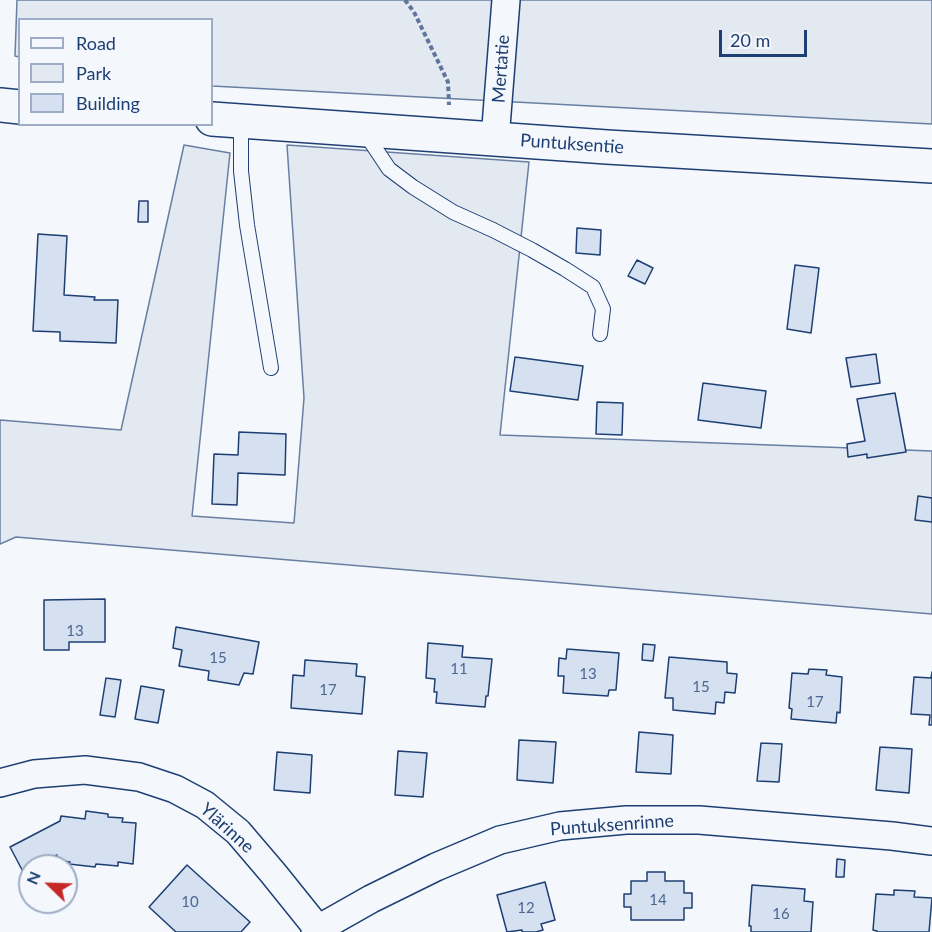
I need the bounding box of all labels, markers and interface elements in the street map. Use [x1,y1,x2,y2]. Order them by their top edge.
legend [18,18,213,126]
scale bar [722,18,810,56]
text: 20 m [730,29,770,51]
text: Road [76,32,116,54]
street label: Mertatie [488,34,514,104]
text: Park [76,62,111,84]
text: Building [76,92,140,114]
street label: Puntuksentie [519,130,625,158]
house number: 13 [66,622,84,640]
house number: 15 [209,649,227,667]
house number: 11 [450,660,468,678]
house number: 13 [579,665,597,683]
house number: 15 [692,678,710,696]
house number: 17 [319,681,337,699]
house number: 17 [806,693,824,711]
street label: Ylärinne [196,798,258,858]
street label: Puntuksenrinne [549,810,675,840]
north arrow [18,854,78,914]
text: N [22,868,44,887]
house number: 14 [649,891,667,909]
house number: 10 [181,893,199,911]
house number: 12 [517,899,535,917]
house number: 16 [772,905,790,923]

